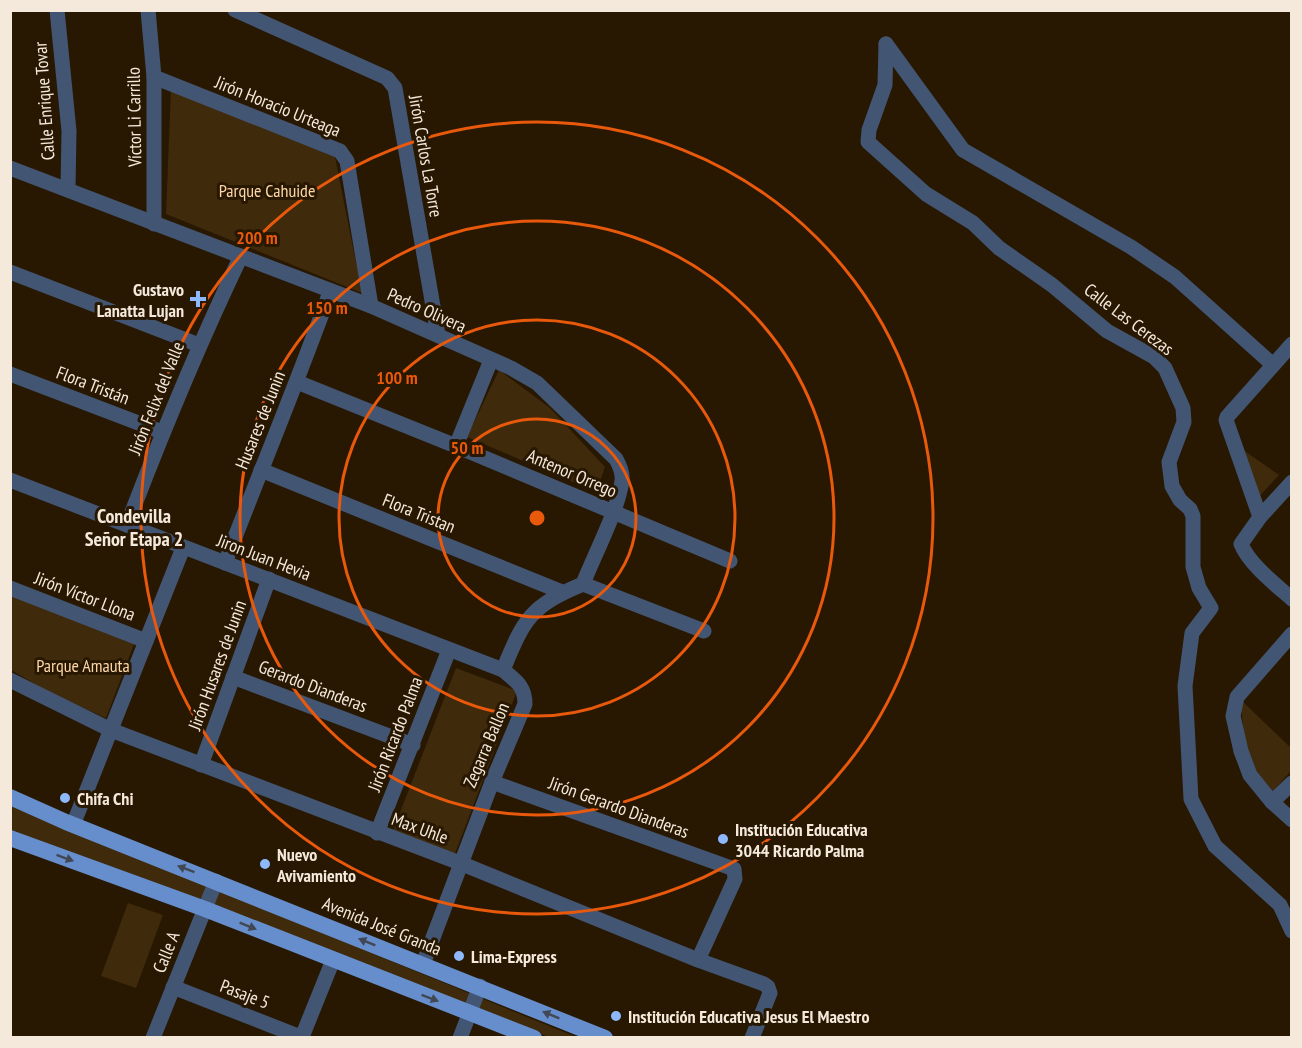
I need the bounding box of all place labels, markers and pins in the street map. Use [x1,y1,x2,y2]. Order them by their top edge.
place label: Gustavo Lanatta Lujan [97,278,184,322]
marker: Gustavo Lanatta Lujan [189,290,207,308]
centre of rings [527,508,547,528]
place label: Chifa Chi [77,787,133,810]
marker: Chifa Chi [58,791,72,805]
place label: Institución Educativa 3044 Ricardo Palma [735,818,868,862]
marker: Institución Educativa 3044 Ricardo Palma [716,832,730,846]
place label: Nuevo Avivamiento [276,843,356,887]
marker: Nuevo Avivamiento [258,857,272,871]
place label: Lima-Express [471,945,557,968]
marker: Lima-Express [452,949,466,963]
place label: Institución Educativa Jesus El Maestro [628,1005,869,1028]
marker: Institución Educativa Jesus El Maestro [609,1009,623,1023]

